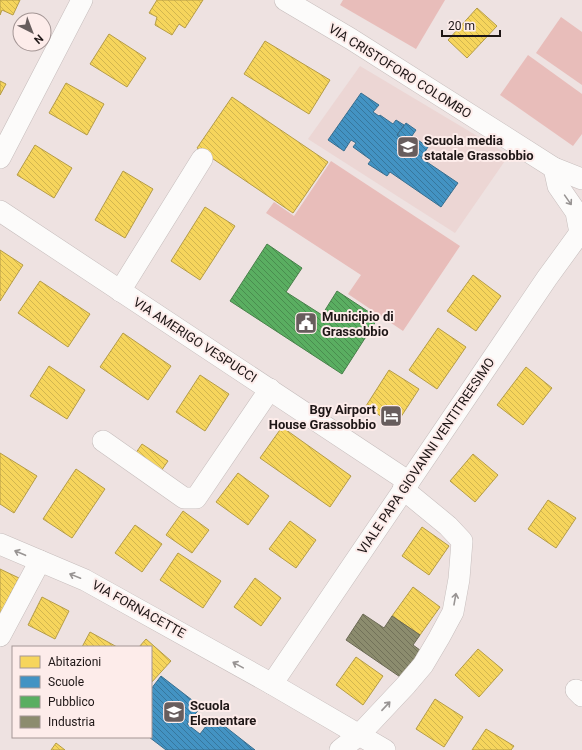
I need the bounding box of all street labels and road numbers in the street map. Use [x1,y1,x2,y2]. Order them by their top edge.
street label: VIA CRISTOFORO COLOMBO [326,21,474,121]
street label: VIA AMERIGO VESPUCCI [131,295,259,385]
street label: VIALE PAPA GIOVANNI VENTITREESIMO [354,355,498,557]
street label: VIA FORNACETTE [90,577,188,641]

